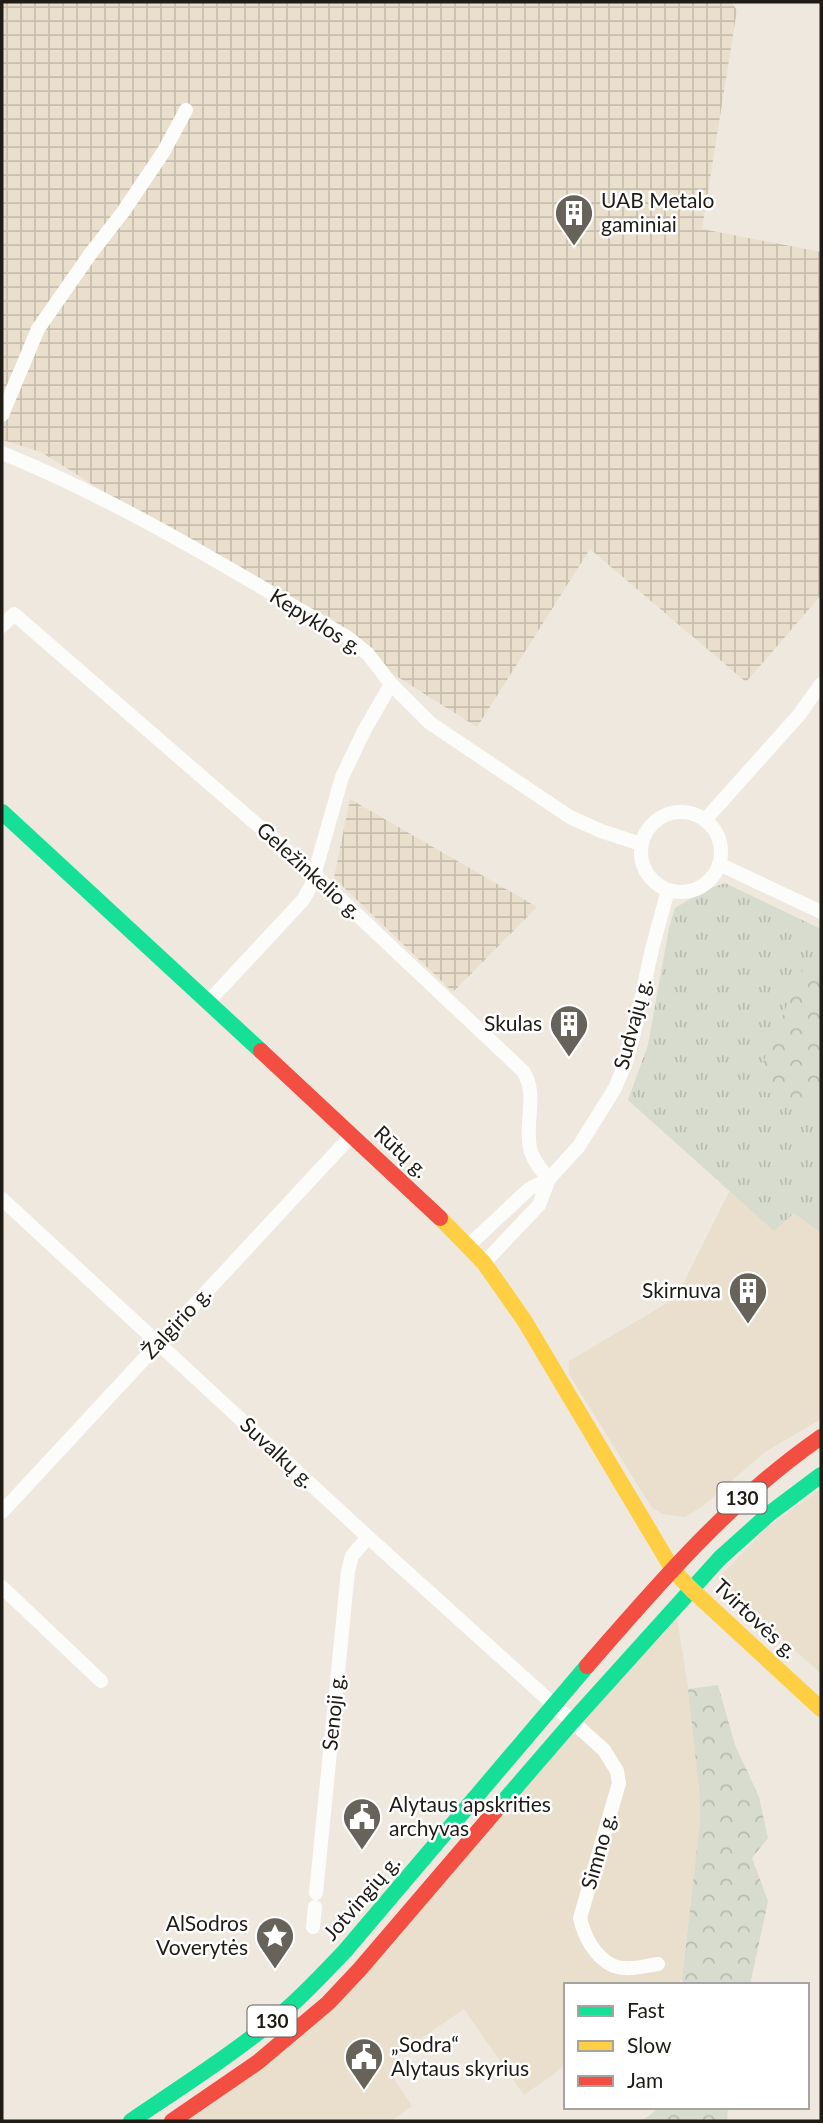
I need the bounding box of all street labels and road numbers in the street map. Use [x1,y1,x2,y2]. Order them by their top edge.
street label: Kepyklos g. [266,582,368,659]
street label: Geležinkelio g. [252,816,368,924]
street label: Sudvajų g. [607,975,656,1072]
street label: Rūtų g. [370,1120,434,1182]
street label: Žalgirio g. [136,1281,216,1363]
street label: Suvalkų g. [236,1411,320,1493]
road number: 130 [718,1482,766,1514]
street label: Tvirtovės g. [709,1573,803,1663]
street label: Senoji g. [316,1672,349,1752]
street label: Simno g. [575,1809,620,1892]
street label: Jotvingių g. [317,1849,405,1945]
road number: 130 [247,2006,296,2036]

